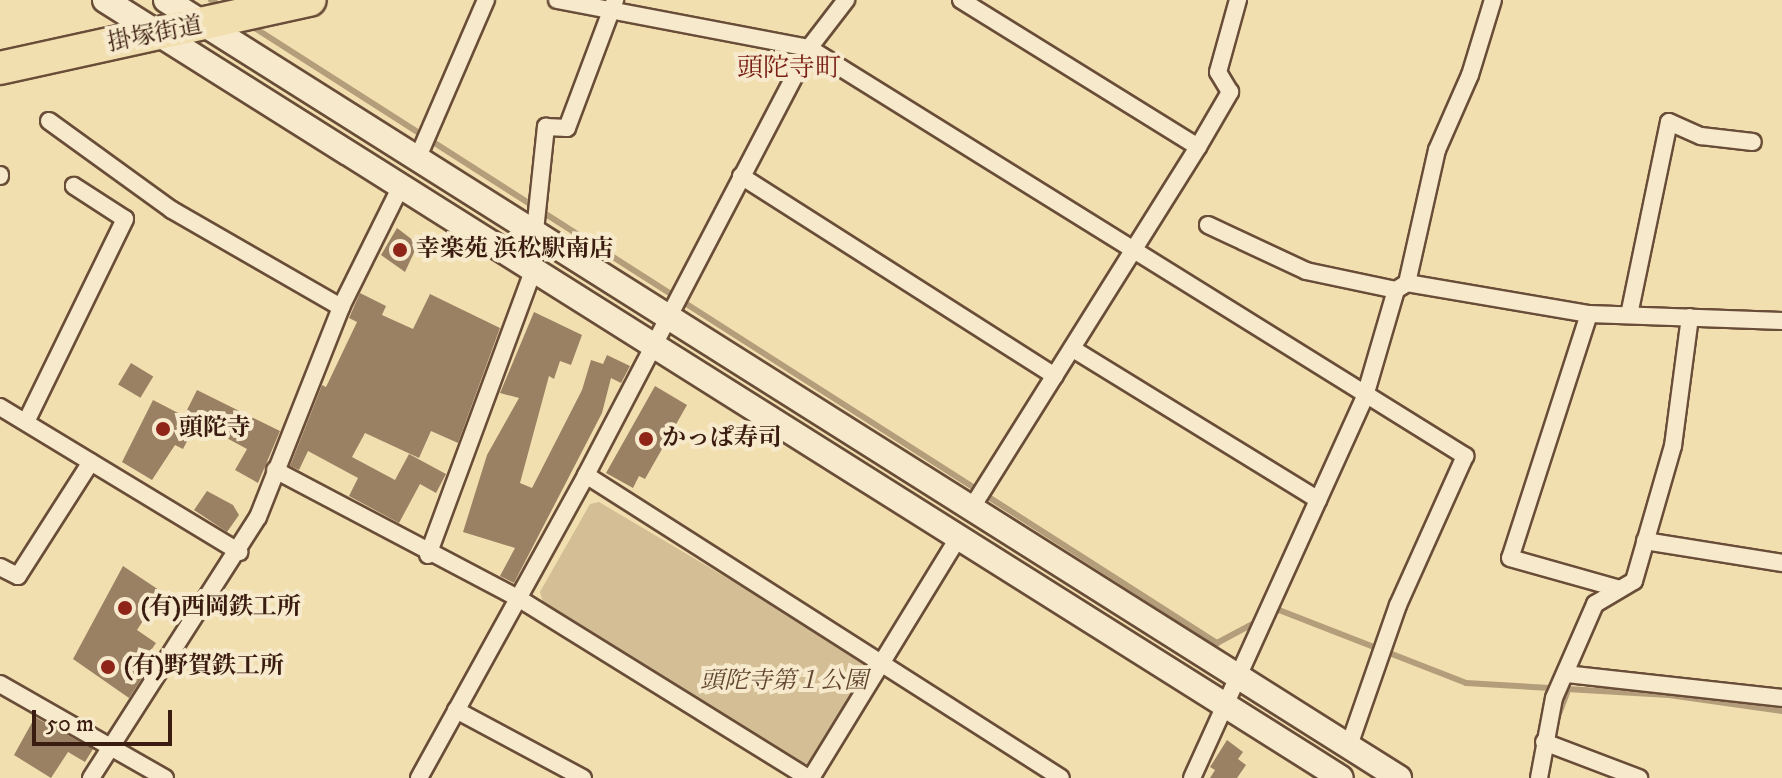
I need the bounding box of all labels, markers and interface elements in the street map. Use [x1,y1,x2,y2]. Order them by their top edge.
street label: 掛塚街道 [105,12,205,58]
district label: 頭陀寺町 [737,53,841,85]
place label: 幸楽苑 浜松駅南店 [416,236,613,264]
marker: 幸楽苑 浜松駅南店 [391,241,409,259]
place label: 頭陀寺 [179,415,251,443]
marker: 頭陀寺 [154,420,172,438]
place label: かっぱ寿司 [662,425,782,453]
marker: かっぱ寿司 [637,430,655,448]
place label: (有)西岡鉄工所 [141,594,301,622]
marker: (有)西岡鉄工所 [116,599,134,617]
place label: (有)野賀鉄工所 [124,653,284,681]
marker: (有)野賀鉄工所 [99,658,117,676]
park label: 頭陀寺第１公園 [700,668,868,696]
scale bar [36,694,176,744]
text: 50 m [46,709,94,739]

